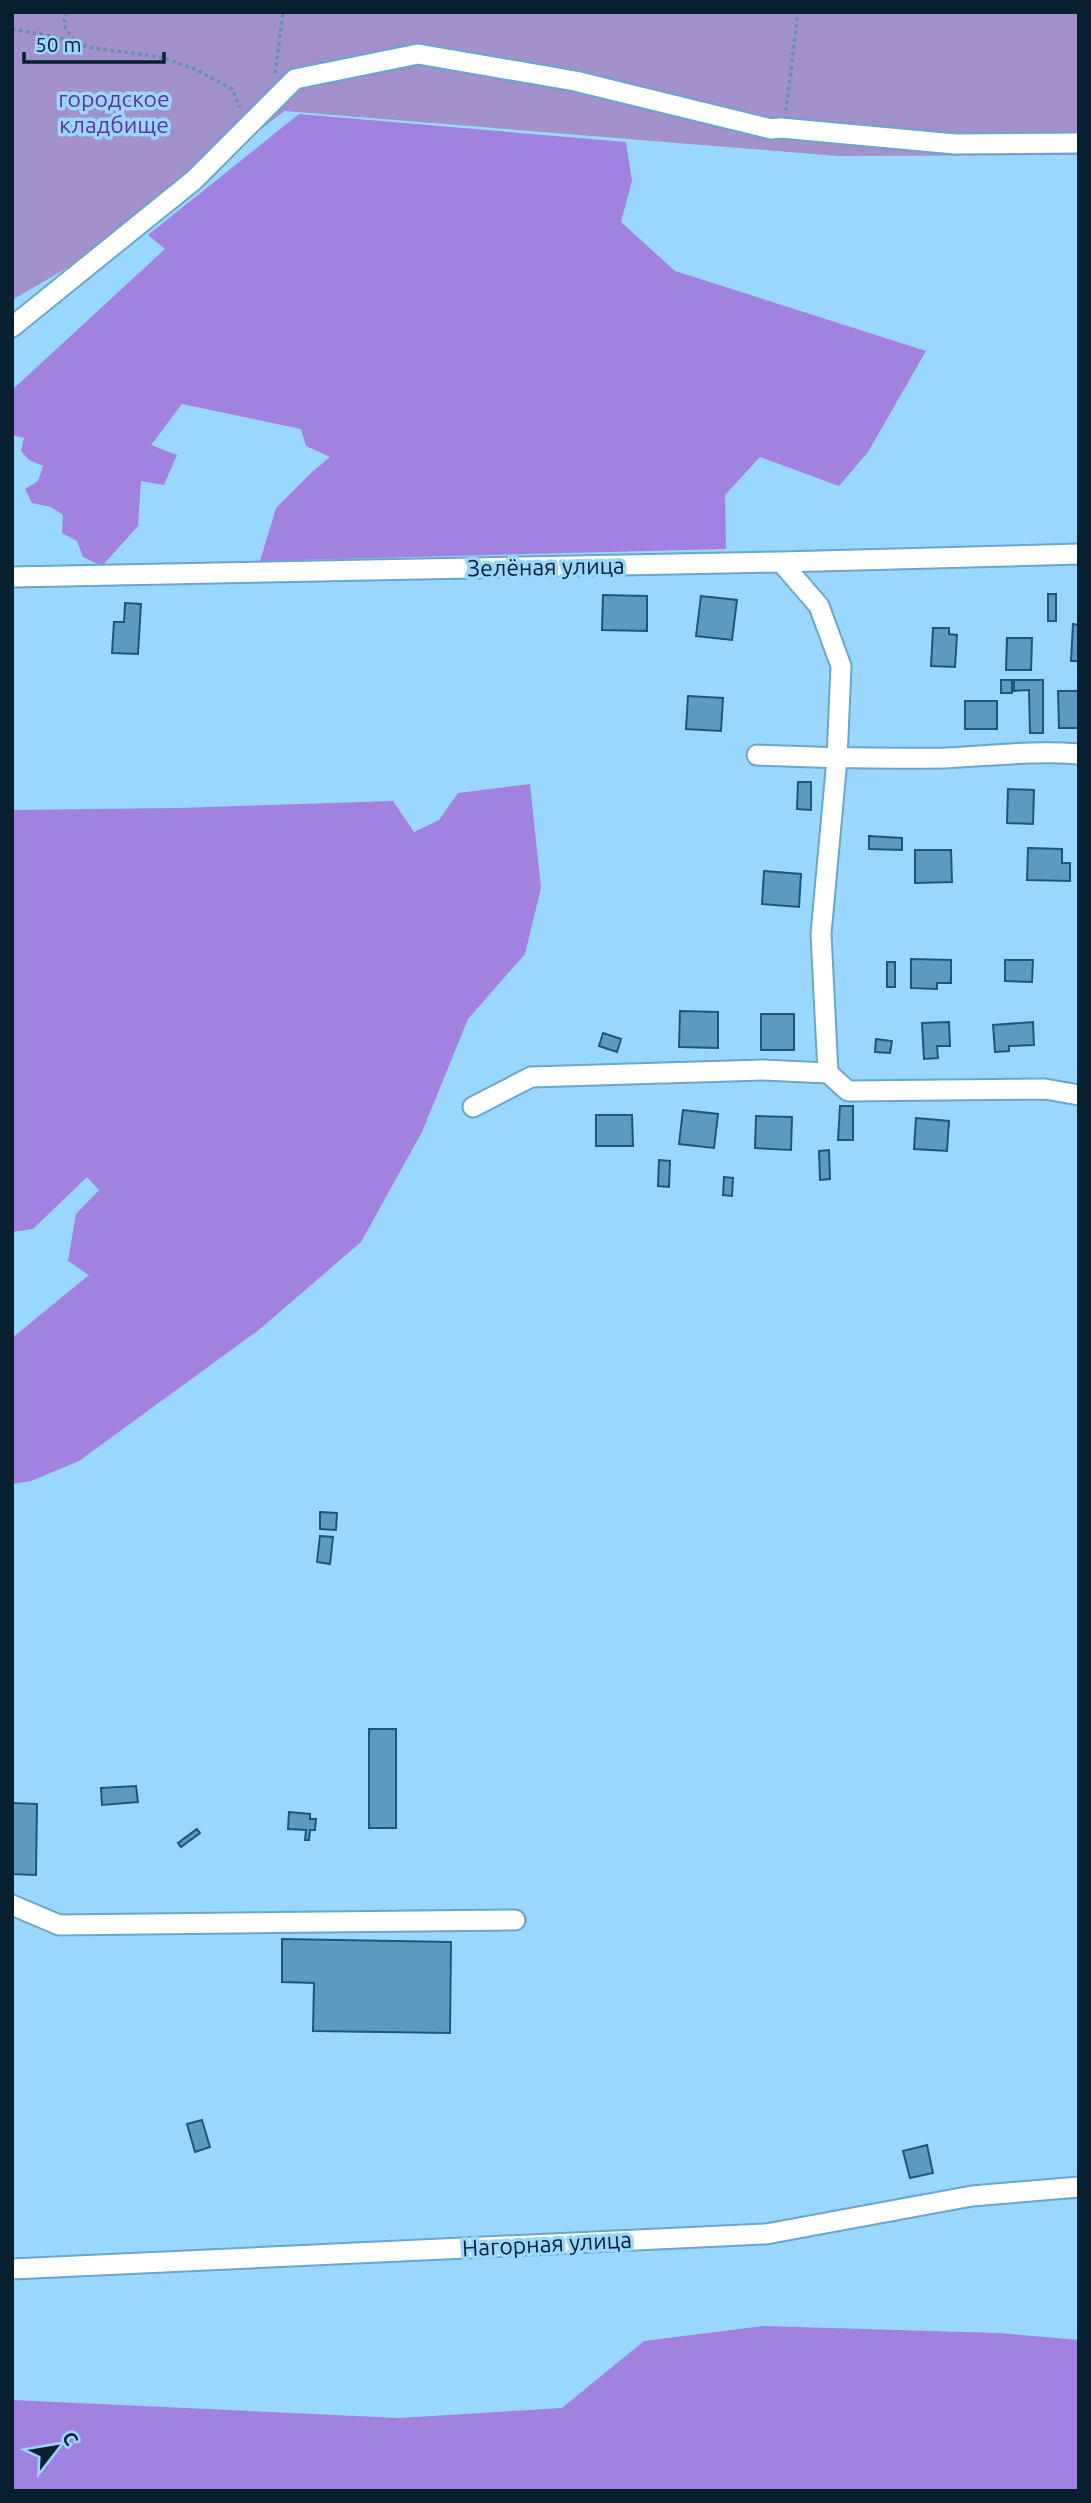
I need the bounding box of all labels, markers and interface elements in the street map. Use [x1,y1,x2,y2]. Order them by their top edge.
scale bar [24,21,164,65]
text: 50 m [35,32,82,56]
park label: городское кладбище [58,86,170,137]
street label: Зелёная улица [467,553,625,580]
street label: Нагорная улица [461,2227,632,2260]
north arrow [21,2412,91,2482]
text: С [58,2427,83,2449]

